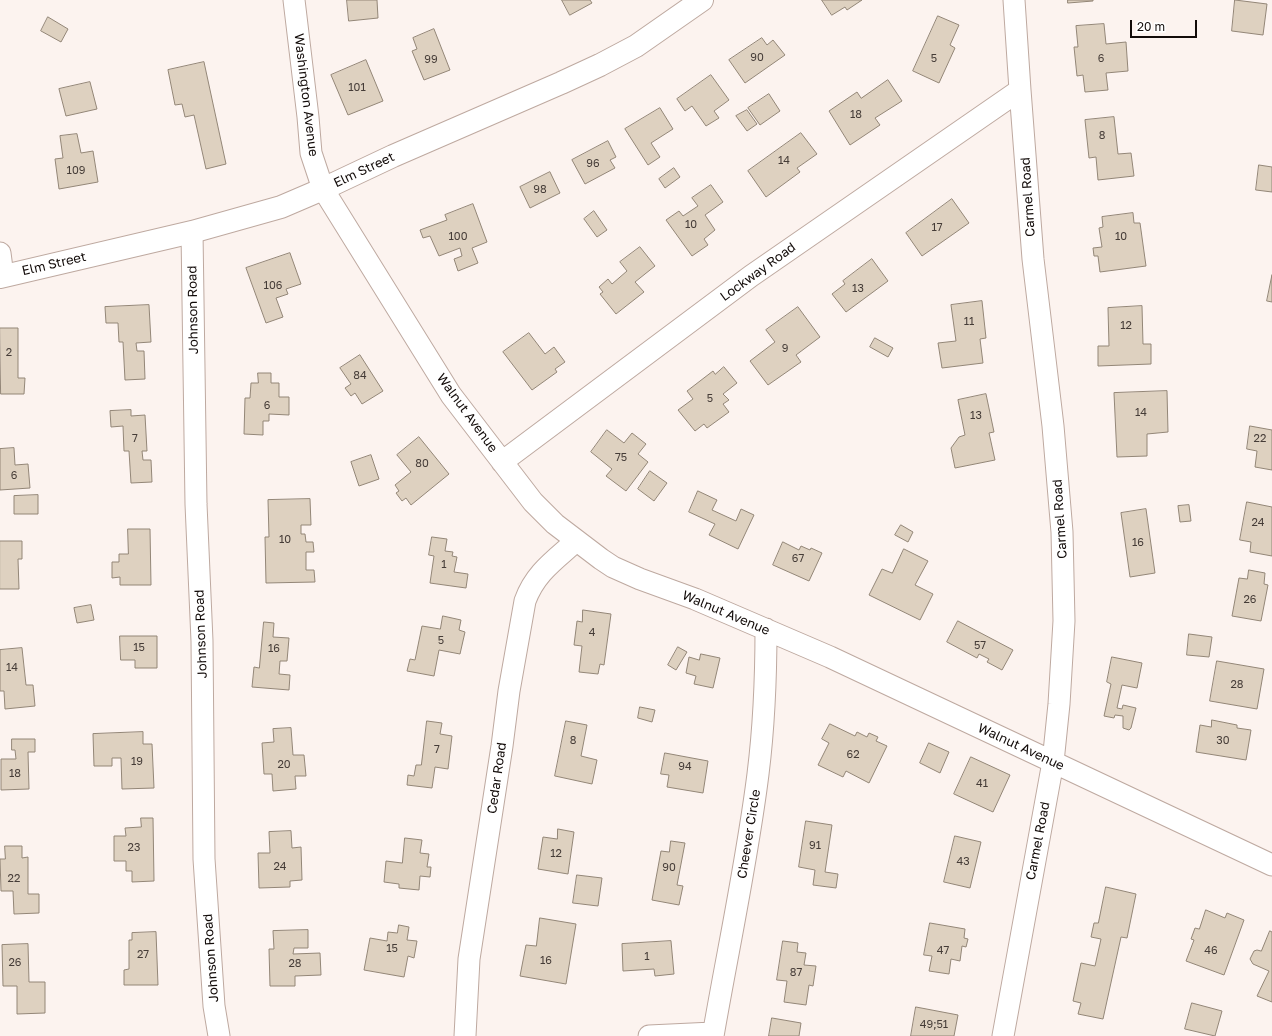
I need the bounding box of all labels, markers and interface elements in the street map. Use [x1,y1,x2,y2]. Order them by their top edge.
scale bar [1132,12,1199,38]
text: 20 m [1137,19,1165,34]
street label: Washington Avenue [291,33,321,157]
house number: 90 [750,51,764,65]
house number: 5 [931,52,937,66]
house number: 6 [1098,52,1104,66]
house number: 99 [424,53,438,67]
house number: 101 [348,81,366,95]
house number: 18 [850,108,862,122]
house number: 8 [1099,129,1105,143]
street label: Elm Street [331,149,397,191]
house number: 14 [778,154,790,168]
house number: 96 [586,157,600,171]
street label: Carmel Road [1017,157,1039,237]
house number: 109 [67,164,85,178]
house number: 98 [533,183,547,197]
house number: 10 [685,218,697,232]
house number: 17 [931,221,943,235]
house number: 100 [449,230,467,244]
house number: 10 [1115,230,1127,244]
street label: Lockway Road [717,239,799,305]
street label: Elm Street [20,249,88,279]
street label: Johnson Road [184,265,202,355]
house number: 106 [264,279,282,293]
house number: 13 [852,282,864,296]
house number: 11 [964,315,974,329]
house number: 12 [1120,319,1132,333]
house number: 9 [782,342,788,356]
house number: 2 [6,346,12,360]
house number: 84 [353,369,367,383]
street label: Walnut Avenue [433,371,501,455]
house number: 5 [707,392,713,406]
house number: 6 [264,399,270,413]
house number: 14 [1135,406,1147,420]
house number: 13 [970,409,982,423]
house number: 7 [132,432,138,446]
house number: 22 [1254,432,1266,446]
house number: 75 [615,451,627,465]
house number: 80 [415,457,429,471]
house number: 6 [11,469,17,483]
street label: Carmel Road [1049,479,1071,559]
house number: 24 [1251,516,1265,530]
house number: 10 [279,533,291,547]
house number: 16 [1132,536,1144,550]
house number: 67 [792,552,804,566]
house number: 1 [441,558,447,572]
street label: Walnut Avenue [680,588,772,638]
street label: Johnson Road [192,589,210,679]
house number: 26 [1243,593,1257,607]
house number: 4 [589,626,595,640]
house number: 5 [438,634,444,648]
house number: 57 [974,639,986,653]
house number: 15 [133,641,145,655]
house number: 16 [268,642,280,656]
house number: 14 [6,661,18,675]
house number: 28 [1230,678,1244,692]
street label: Walnut Avenue [975,720,1067,774]
house number: 8 [570,734,576,748]
house number: 30 [1216,734,1230,748]
street label: Cedar Road [484,741,510,815]
house number: 7 [434,743,440,757]
house number: 62 [846,748,860,762]
house number: 19 [131,755,143,769]
house number: 20 [277,758,291,772]
house number: 94 [678,760,692,774]
house number: 18 [9,767,21,781]
house number: 41 [976,777,988,791]
street label: Cheever Circle [734,788,764,880]
street label: Carmel Road [1023,800,1053,882]
house number: 91 [809,839,821,853]
house number: 23 [128,841,140,855]
house number: 12 [550,847,562,861]
house number: 43 [956,855,970,869]
house number: 24 [273,860,287,874]
house number: 90 [662,861,676,875]
house number: 22 [8,872,20,886]
street label: Johnson Road [200,913,222,1003]
house number: 15 [386,942,398,956]
house number: 47 [937,944,949,958]
house number: 46 [1204,944,1218,958]
house number: 27 [137,948,149,962]
house number: 1 [644,950,650,964]
house number: 16 [540,954,552,968]
house number: 26 [8,956,22,970]
house number: 28 [288,957,302,971]
house number: 87 [790,966,802,980]
house number: 49;51 [920,1018,948,1032]

